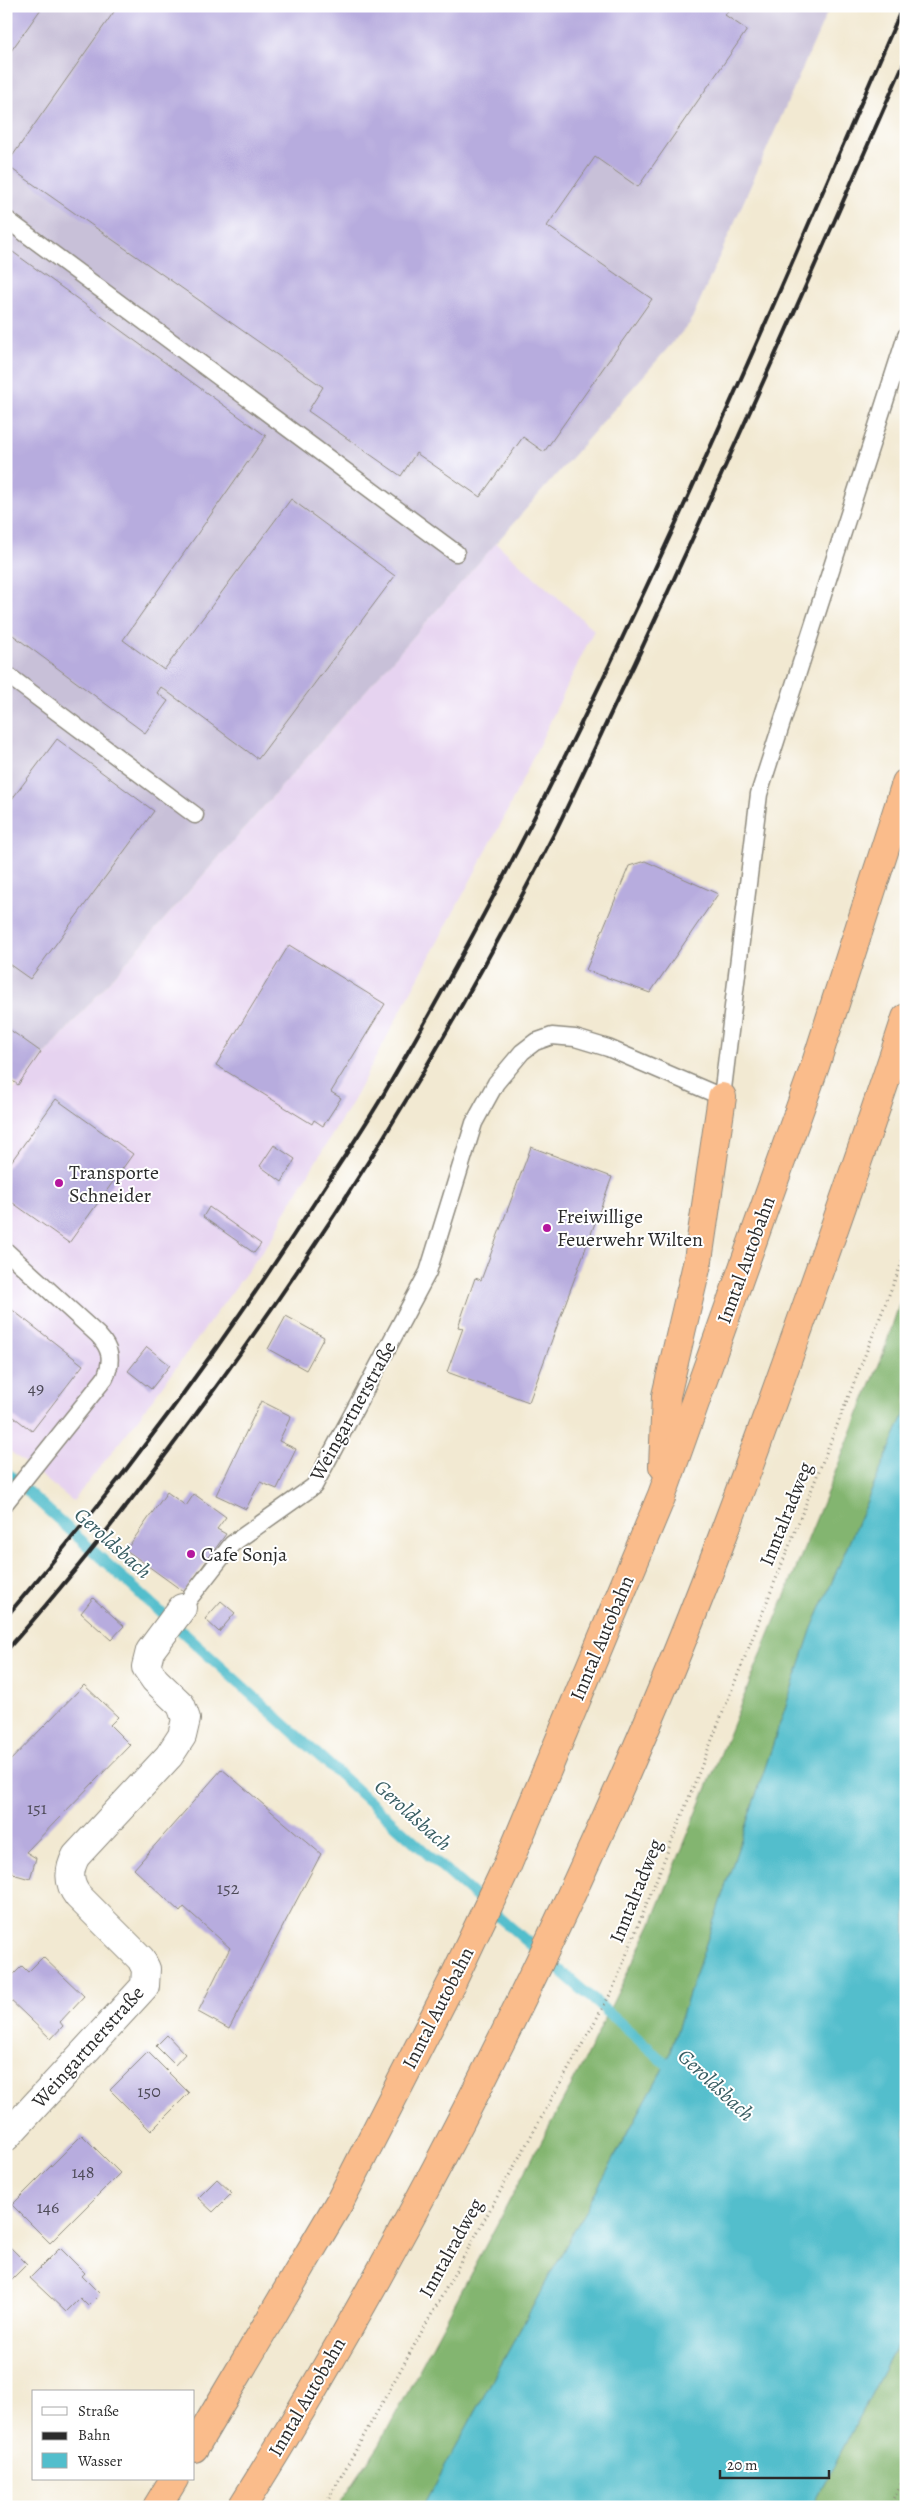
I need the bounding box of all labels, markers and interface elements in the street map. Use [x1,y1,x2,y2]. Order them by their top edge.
place label: Transporte Schneider [69,1159,159,1209]
marker: Transporte Schneider [53,1177,65,1189]
street label: Inntal Autobahn [710,1193,782,1327]
place label: Freiwillige Feuerwehr Wilten [557,1203,703,1253]
marker: Freiwillige Feuerwehr Wilten [541,1222,553,1234]
street label: Weingartnerstraße [303,1336,403,1487]
house number: 49 [28,1376,44,1400]
street label: Inntalradweg [753,1458,819,1570]
water label: Geroldsbach [68,1501,158,1585]
place label: Cafe Sonja [201,1541,288,1568]
marker: Cafe Sonja [185,1548,197,1560]
street label: Inntal Autobahn [563,1571,641,1705]
water label: Geroldsbach [368,1773,458,1857]
house number: 151 [27,1796,47,1820]
street label: Inntalradweg [603,1835,669,1947]
house number: 152 [217,1876,240,1900]
street label: Inntal Autobahn [396,1942,480,2074]
street label: Weingartnerstraße [25,1980,150,2115]
water label: Geroldsbach [672,2042,760,2128]
house number: 150 [137,2079,161,2103]
house number: 148 [71,2160,95,2184]
street label: Inntalradweg [413,2193,489,2303]
house number: 146 [37,2195,59,2219]
street label: Inntal Autobahn [262,2332,352,2462]
legend [32,2390,195,2480]
text: Straße [78,2401,119,2421]
text: Bahn [78,2425,110,2445]
scale bar [720,2448,828,2480]
text: Wasser [77,2451,123,2471]
text: 20 m [727,2455,758,2475]

